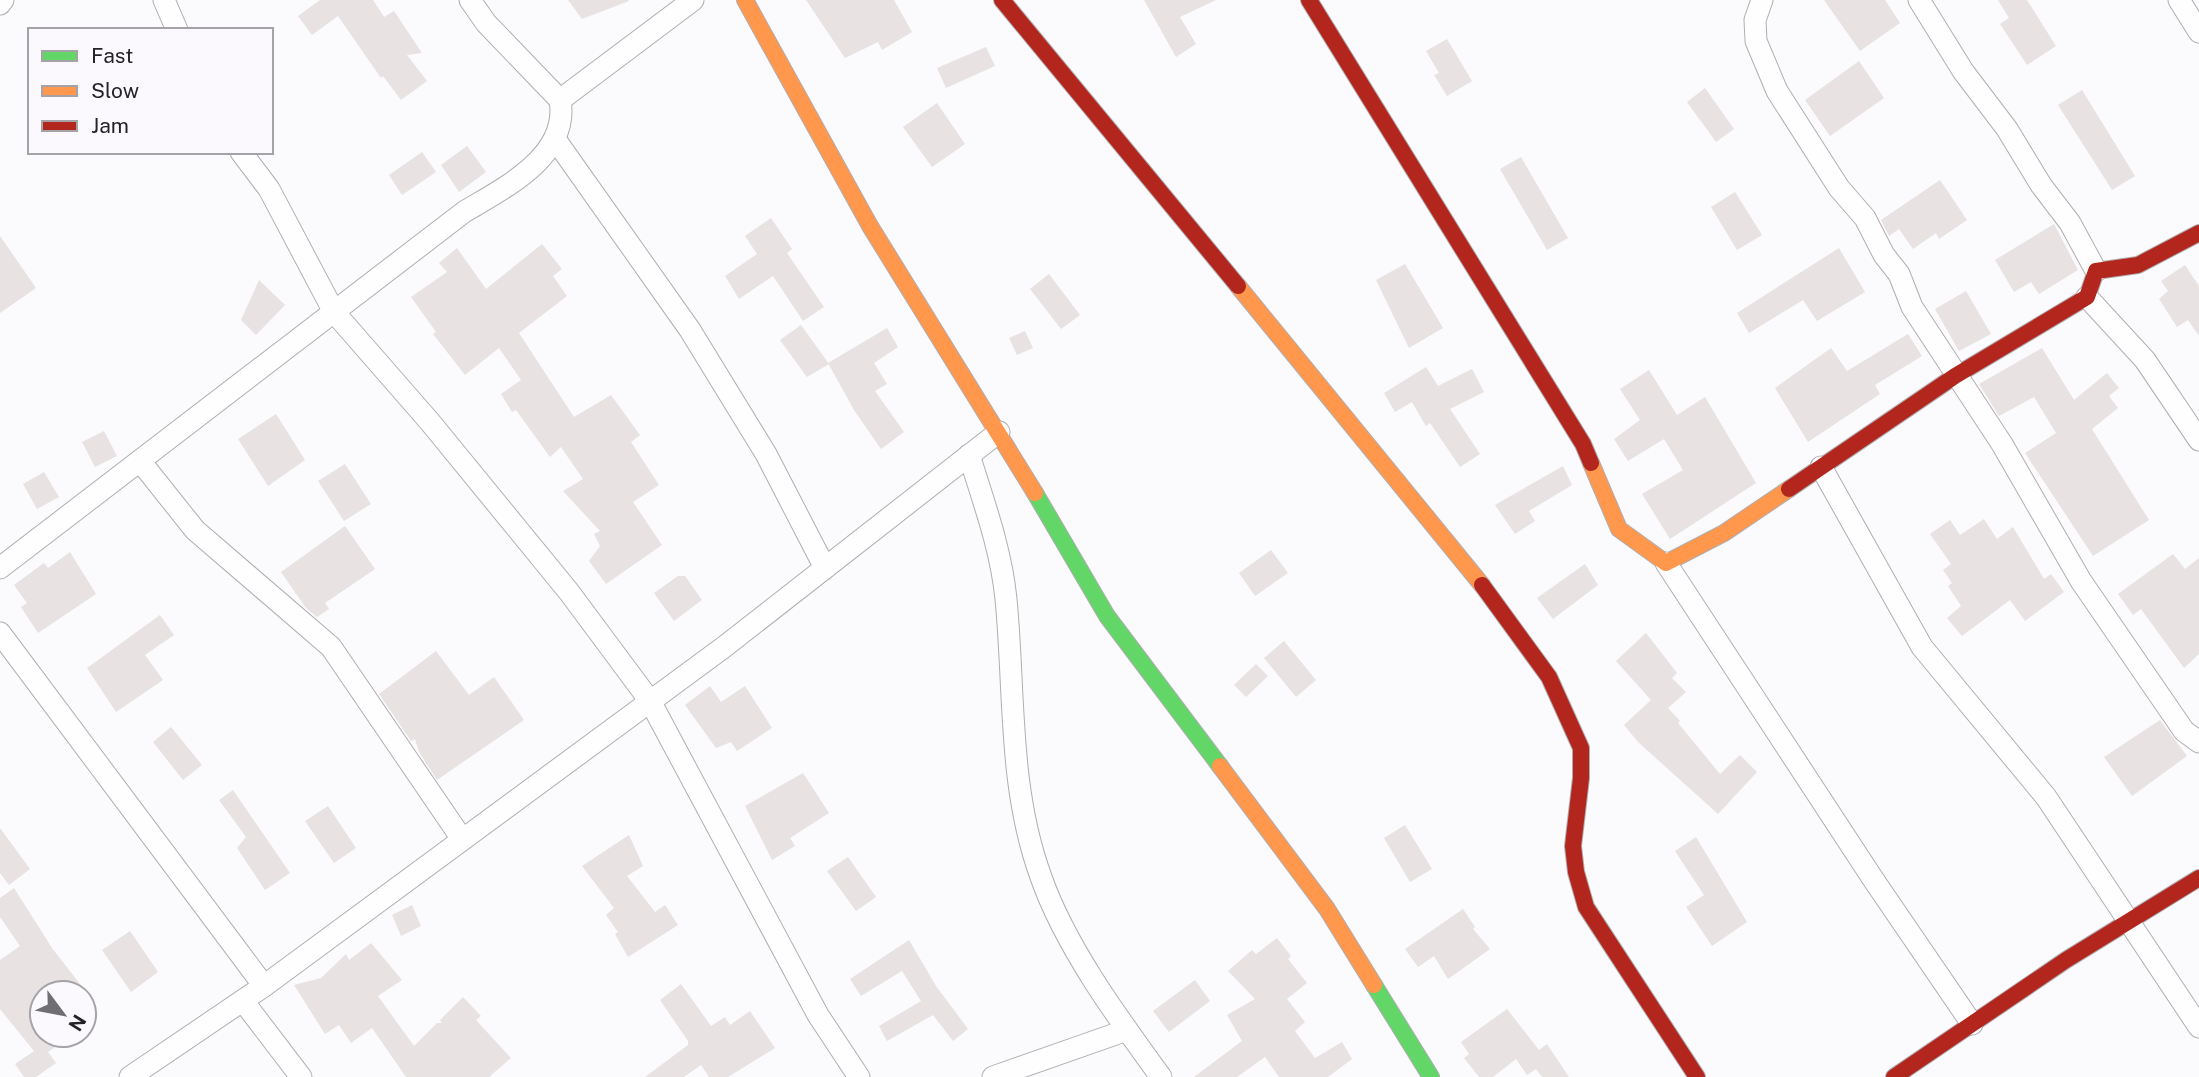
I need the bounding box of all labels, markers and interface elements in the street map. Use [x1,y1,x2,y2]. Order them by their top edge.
legend [28,28,273,154]
text: Fast [91,43,133,68]
text: Slow [91,78,139,103]
text: Jam [91,113,129,138]
north arrow [28,979,98,1049]
text: N [64,1011,91,1035]

